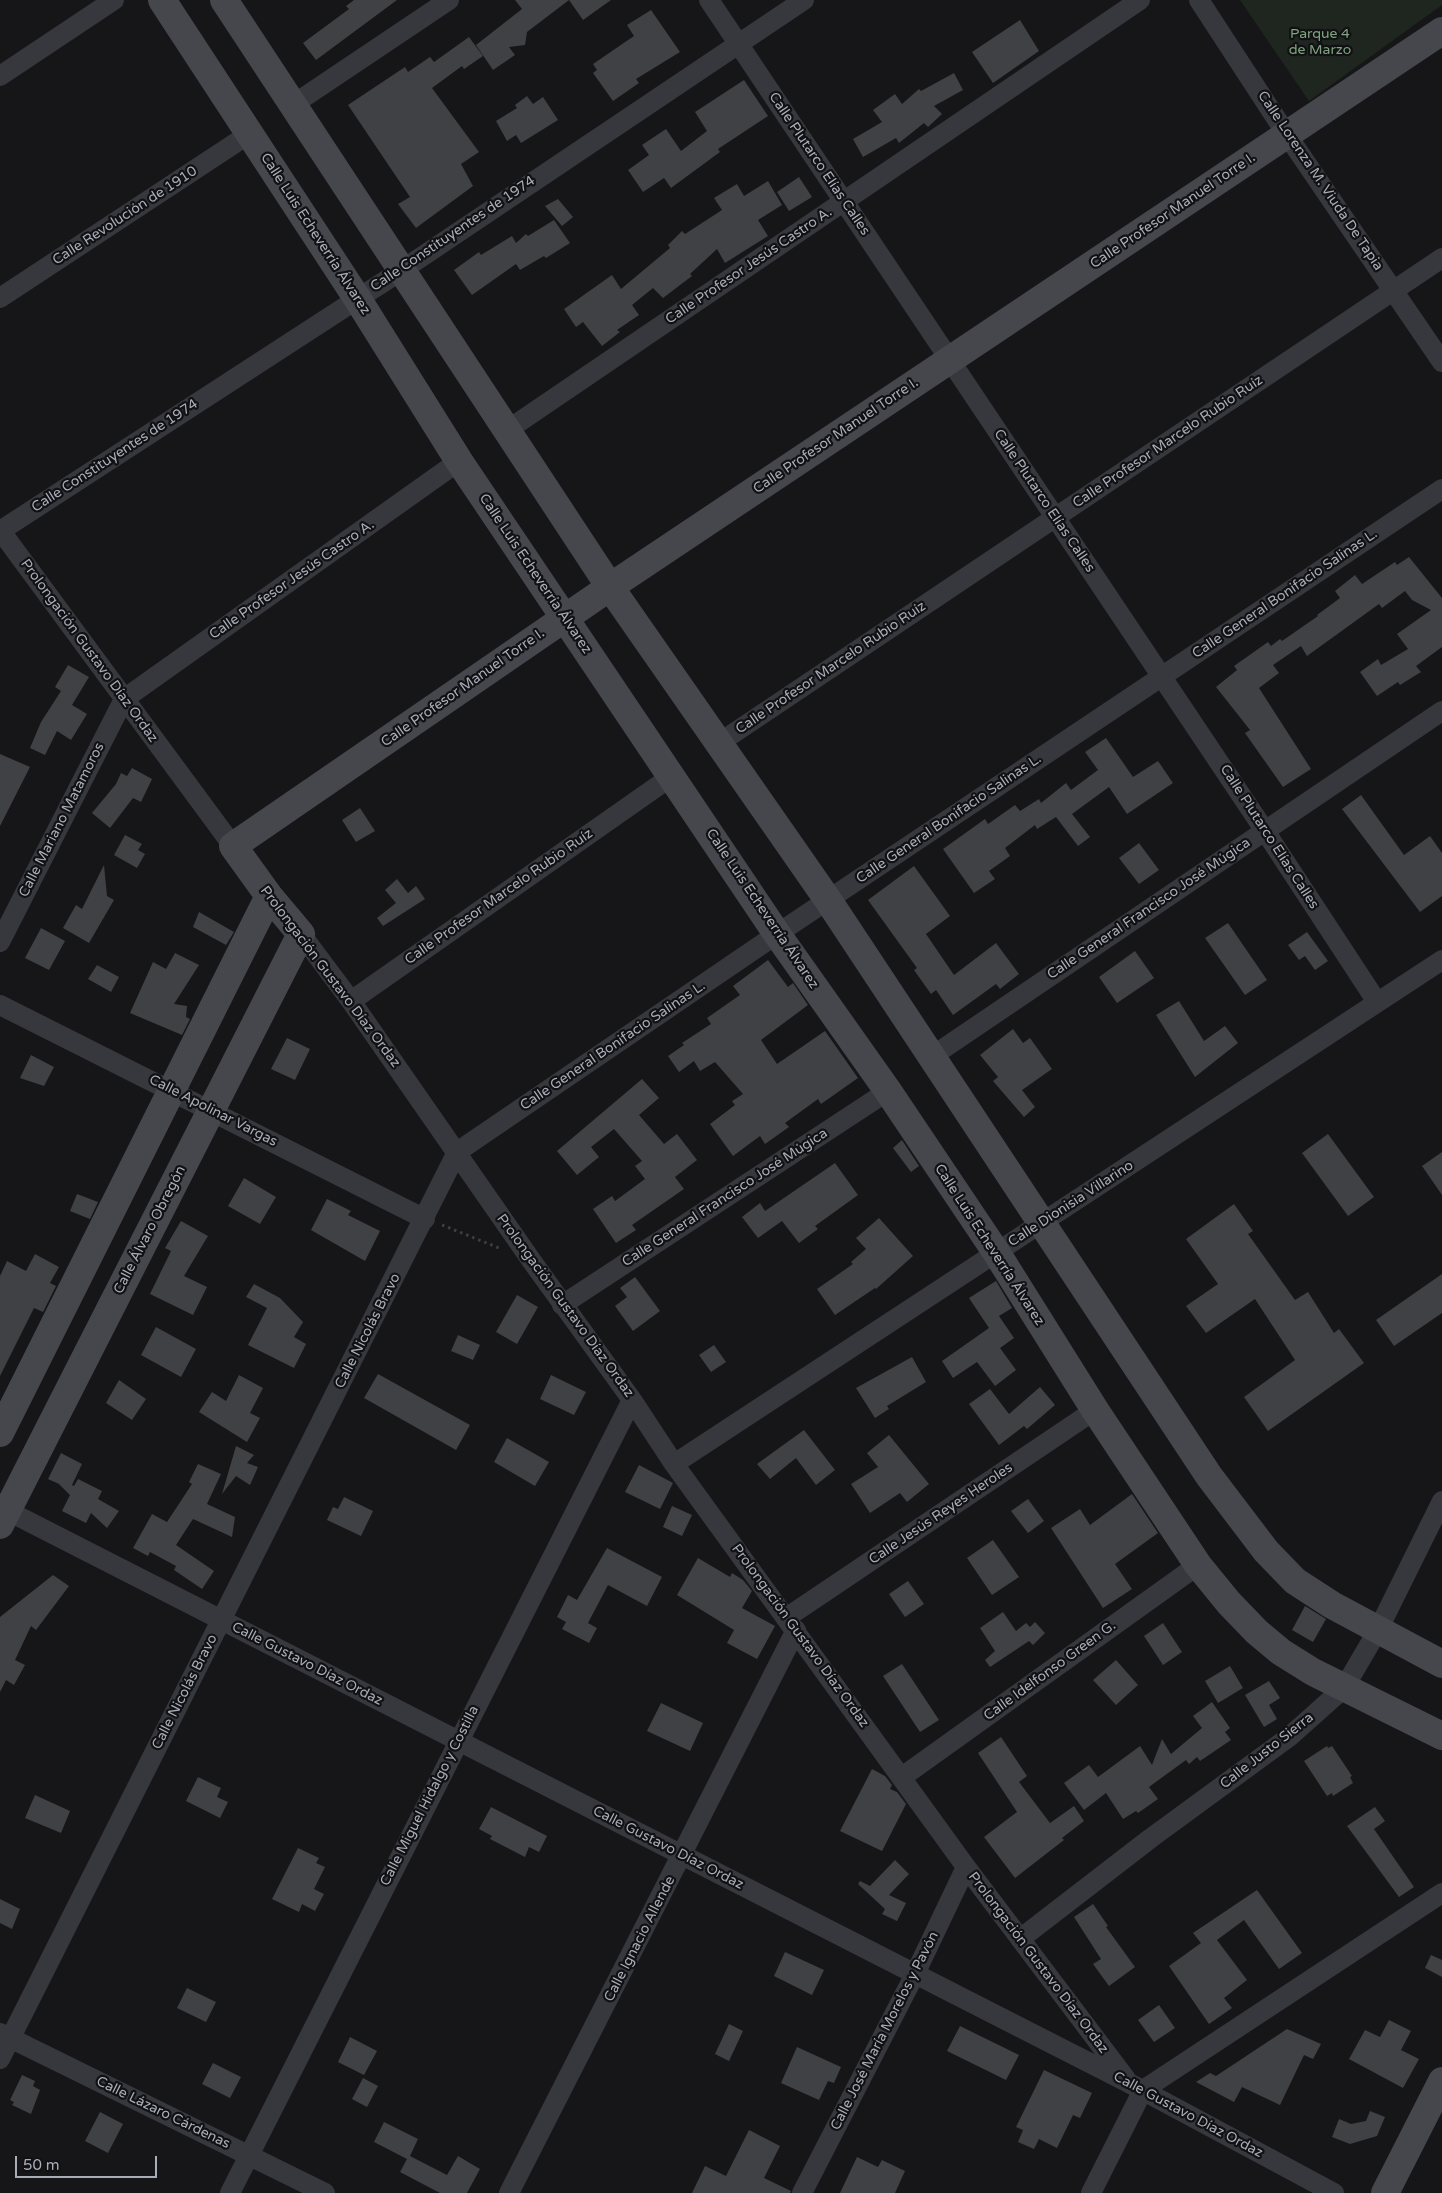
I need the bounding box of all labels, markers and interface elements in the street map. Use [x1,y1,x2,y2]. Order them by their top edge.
park label: Parque 4 de Marzo [1289,26,1351,58]
street label: Calle Lorenza M. Viuda De Tapia [1254,88,1386,274]
street label: Calle Plutarco Elías Calles [765,89,873,239]
street label: Calle Profesor Manuel Torre I. [1087,149,1259,273]
street label: Calle Luis Echeverría Álvarez [256,150,374,318]
street label: Calle Revolución de 1910 [50,163,200,269]
street label: Calle Constituyentes de 1974 [368,173,538,295]
street label: Calle Profesor Jesús Castro A. [663,204,835,328]
street label: Calle Profesor Marcelo Rubio Ruíz [1070,372,1266,512]
street label: Calle Profesor Manuel Torre I. [750,374,922,498]
street label: Calle Constituyentes de 1974 [29,396,201,516]
street label: Calle Plutarco Elías Calles [990,426,1098,576]
street label: Calle Luis Echeverría Álvarez [475,491,595,657]
street label: Calle Profesor Jesús Castro A. [206,517,378,643]
street label: Calle General Bonifacio Salinas L. [1189,526,1381,662]
street label: Prolongación Gustavo Díaz Ordaz [17,556,161,746]
street label: Calle Profesor Marcelo Rubio Ruíz [733,598,929,738]
street label: Calle Profesor Manuel Torre I. [378,625,548,751]
street label: Calle Mariano Matamoros [16,740,108,900]
street label: Calle General Bonifacio Salinas L. [853,751,1045,887]
street label: Calle Plutarco Elías Calles [1216,762,1322,912]
street label: Calle Profesor Marcelo Rubio Ruíz [402,825,596,969]
street label: Calle Luis Echeverría Álvarez [702,826,822,992]
street label: Calle General Francisco José Múgica [1044,835,1254,983]
street label: Prolongación Gustavo Díaz Ordaz [256,883,404,1071]
street label: Calle General Bonifacio Salinas L. [517,978,709,1114]
street label: Calle Apolinar Vargas [146,1071,280,1151]
street label: Calle General Francisco José Múgica [619,1125,831,1271]
street label: Calle Dionisia Villarino [1005,1157,1137,1251]
street label: Calle Luis Echeverría Álvarez [930,1161,1048,1329]
street label: Calle Álvaro Obregón [110,1163,190,1297]
street label: Prolongación Gustavo Díaz Ordaz [493,1211,637,1401]
street label: Calle Nicolás Bravo [332,1271,404,1391]
street label: Calle Jesús Reyes Heroles [866,1460,1016,1568]
street label: Prolongación Gustavo Díaz Ordaz [728,1541,872,1731]
street label: Calle Idelfonso Green G. [981,1617,1119,1725]
street label: Calle Gustavo Díaz Ordaz [229,1619,385,1709]
street label: Calle Nicolás Bravo [149,1632,221,1752]
street label: Calle Miguel Hidalgo y Costilla [377,1703,483,1889]
street label: Calle Justo Sierra [1217,1709,1317,1793]
street label: Calle Gustavo Díaz Ordaz [590,1803,746,1893]
street label: Prolongación Gustavo Díaz Ordaz [964,1869,1112,2057]
street label: Calle Ignacio Allende [601,1873,679,2005]
street label: Calle José María Morelos y Pavón [827,1929,943,2133]
street label: Calle Gustavo Díaz Ordaz [1110,2068,1266,2162]
street label: Calle Lázaro Cárdenas [93,2073,233,2153]
scale bar [18,2146,160,2178]
text: 50 m [23,2156,60,2174]

